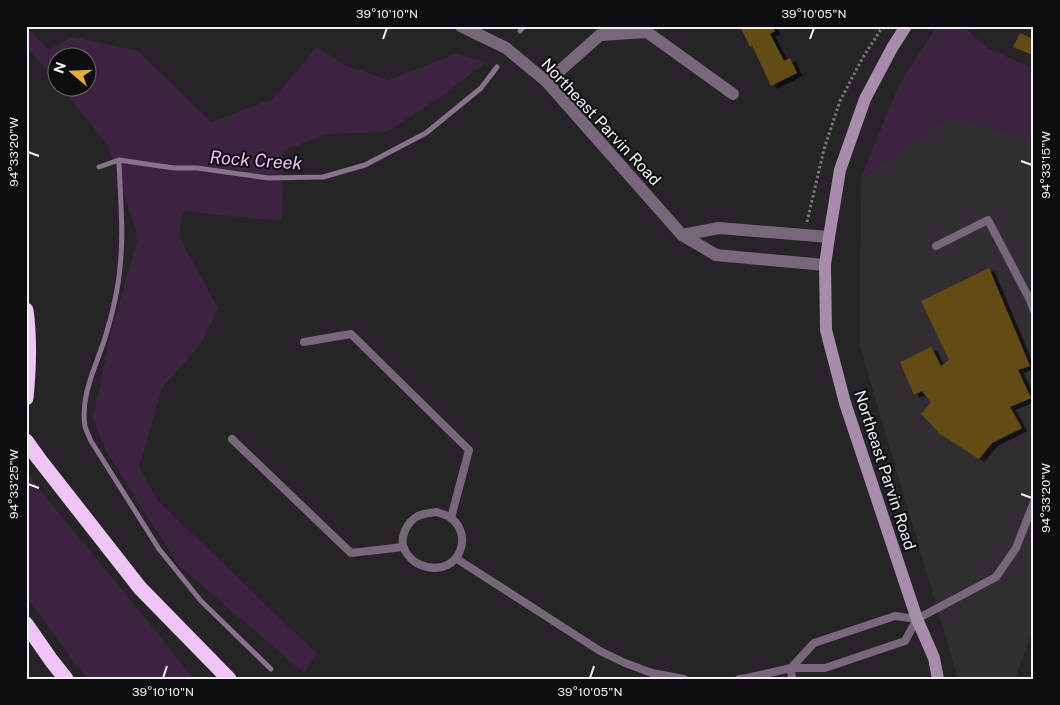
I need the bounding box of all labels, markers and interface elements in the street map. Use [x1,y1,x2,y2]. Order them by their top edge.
text: 39°10'10"N [356,7,418,21]
text: 39°10'05"N [782,7,846,21]
north arrow [48,48,98,98]
street label: Northeast Parvin Road [537,55,665,189]
text: N [50,60,69,76]
text: 94°33'20"W [7,117,21,187]
text: 94°33'15"W [1039,131,1053,199]
water label: Rock Creek [209,146,303,174]
street label: Northeast Parvin Road [850,388,920,552]
text: 94°33'25"W [7,448,21,519]
text: 94°33'20"W [1039,463,1053,533]
text: 39°10'10"N [132,685,194,699]
text: 39°10'05"N [558,685,622,699]

